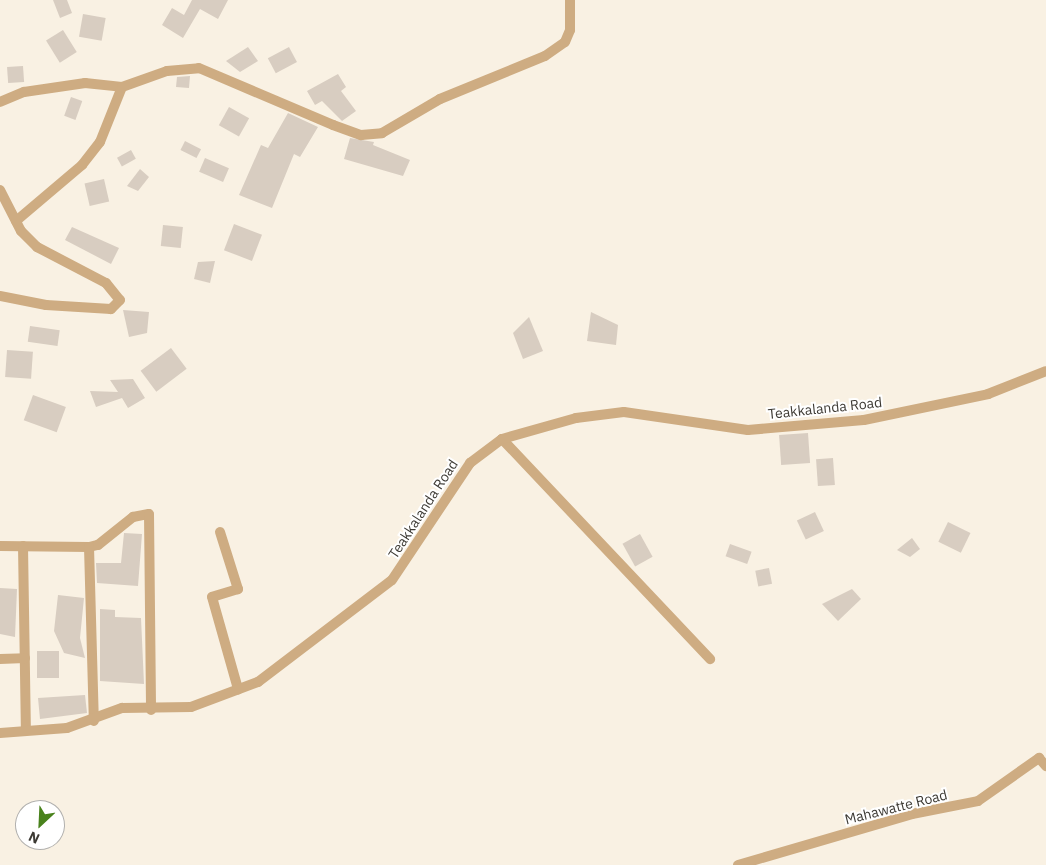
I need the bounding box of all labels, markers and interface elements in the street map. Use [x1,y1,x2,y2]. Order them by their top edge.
street label: Teakkalanda Road [767,394,883,422]
street label: Teakkalanda Road [385,456,461,562]
street label: Mahawatte Road [843,786,949,828]
north arrow [15,800,65,850]
text: N [26,827,42,848]

